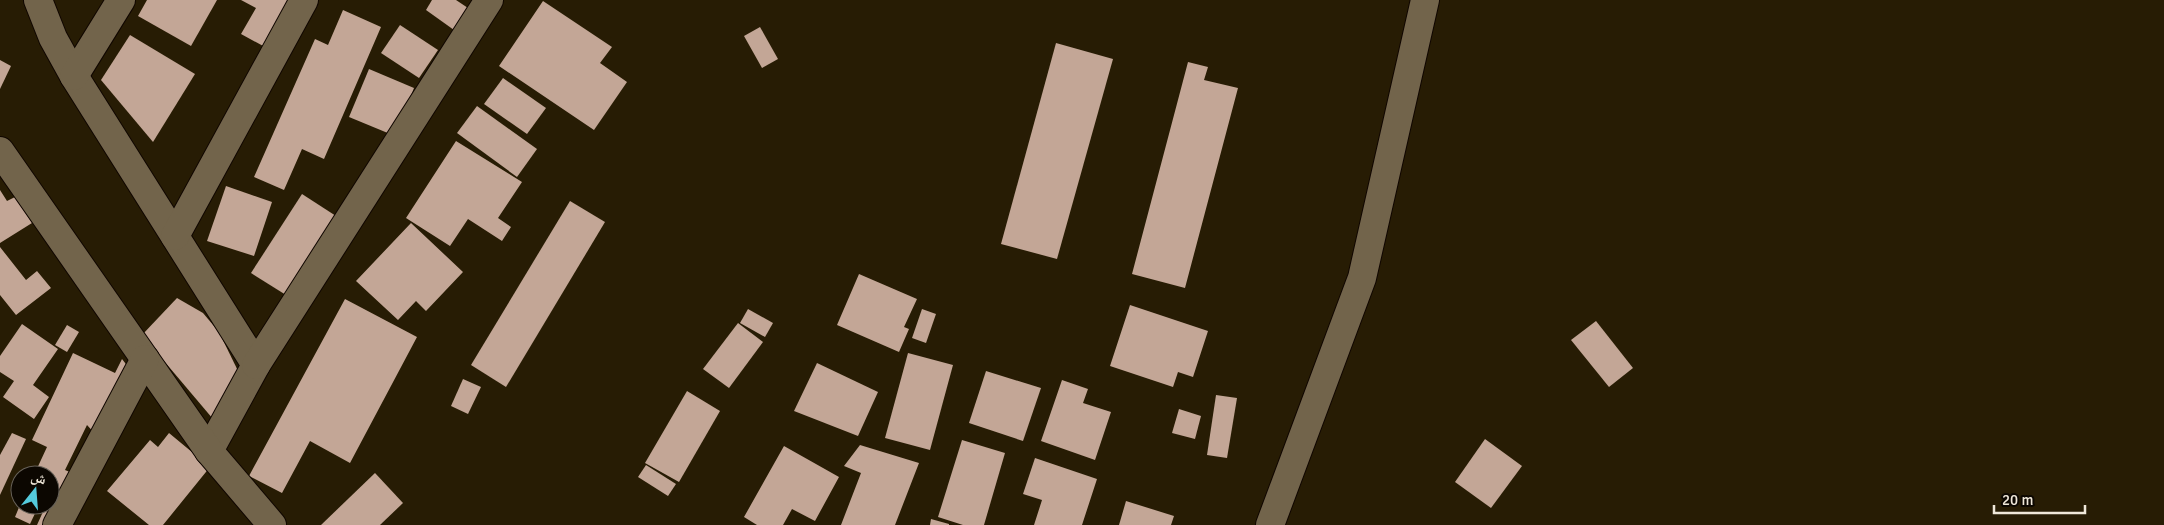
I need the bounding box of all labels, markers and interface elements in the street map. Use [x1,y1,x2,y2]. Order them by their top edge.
north arrow [10,465,60,515]
text: ش [29,468,48,488]
scale bar [1994,482,2085,514]
text: 20 m [2002,491,2033,509]

